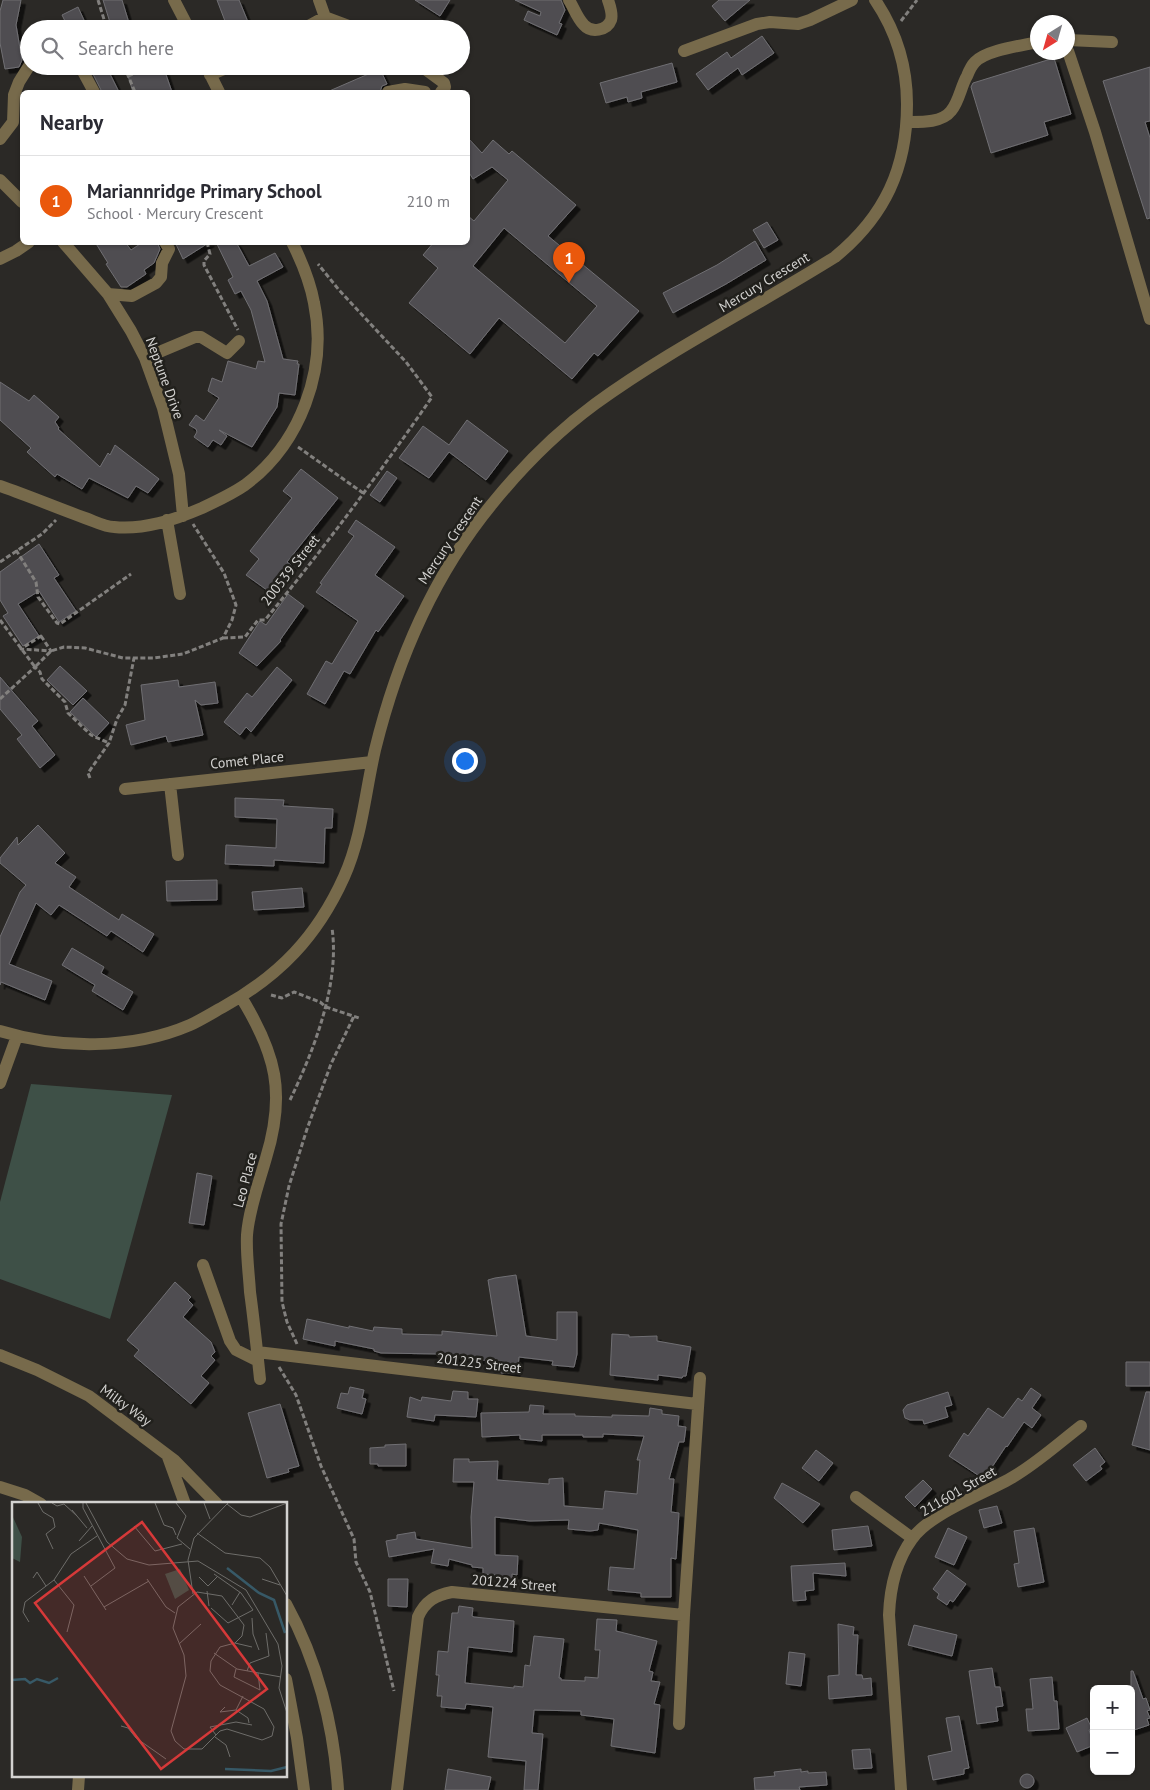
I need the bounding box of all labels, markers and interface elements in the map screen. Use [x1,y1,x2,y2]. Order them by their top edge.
north arrow [1030,15,1075,60]
search box [20,20,470,75]
icon: search [38,34,66,62]
text: Search here [78,36,174,60]
text: Nearby [40,109,103,136]
text: Mariannridge Primary School [87,179,322,203]
text: 1 [51,191,61,211]
text: 210 m [407,191,450,211]
text: School · Mercury Crescent [87,203,263,223]
pin: 1 [553,242,585,283]
street label: Mercury Crescent [715,248,813,316]
street label: Neptune Drive [142,334,188,422]
street label: Mercury Crescent [414,492,486,587]
street label: 200539 Street [257,531,323,609]
street label: Comet Place [209,747,285,773]
your location [452,748,478,774]
street label: Leo Place [229,1150,261,1210]
street label: 201225 Street [436,1349,523,1377]
street label: Milky Way [97,1380,156,1430]
street label: 211601 Street [917,1462,1000,1520]
inset map [12,1502,288,1778]
street label: 201224 Street [471,1570,558,1596]
map controls [1090,1685,1135,1775]
button: + [1090,1685,1135,1730]
button: − [1090,1730,1135,1775]

